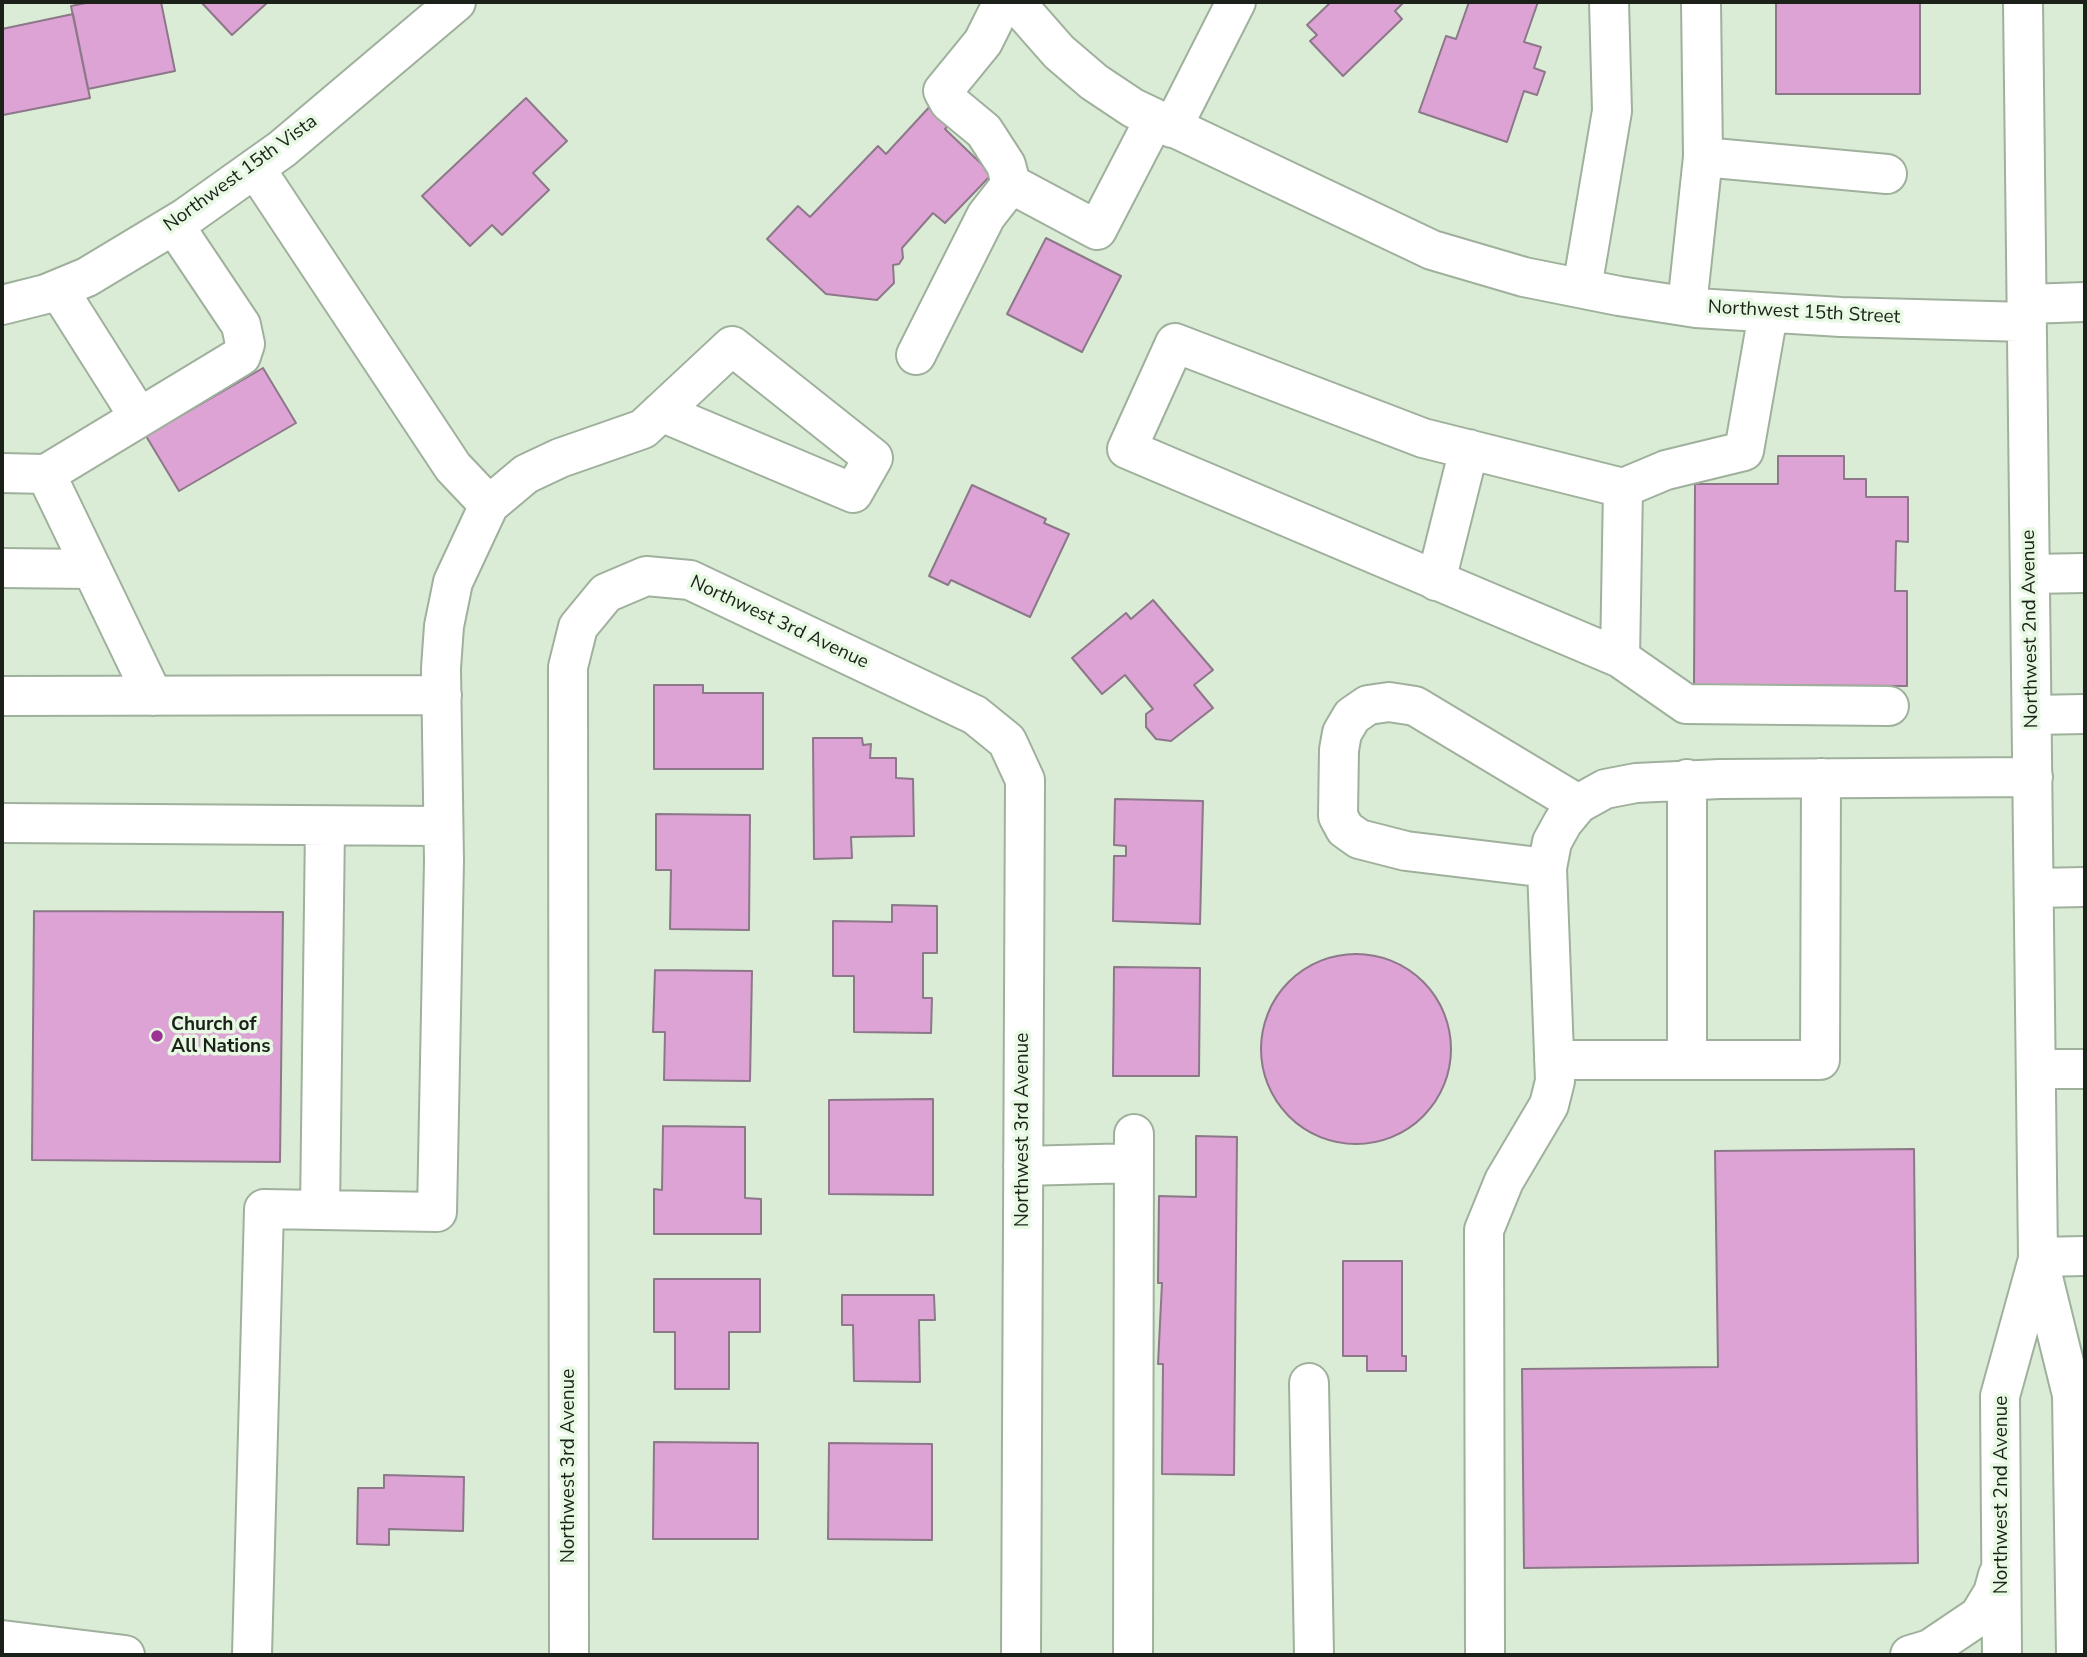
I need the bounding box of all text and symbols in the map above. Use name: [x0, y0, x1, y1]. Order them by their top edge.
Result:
street label: Northwest 15th Vista: [160, 111, 322, 237]
street label: Northwest 15th Street: [1707, 297, 1901, 329]
street label: Northwest 2nd Avenue: [2018, 530, 2044, 728]
street label: Northwest 3rd Avenue: [686, 572, 872, 674]
place label: Church of All Nations: [171, 1014, 270, 1058]
marker: Church of All Nations: [149, 1028, 165, 1044]
street label: Northwest 3rd Avenue: [1012, 1033, 1034, 1227]
street label: Northwest 3rd Avenue: [558, 1369, 580, 1563]
street label: Northwest 2nd Avenue: [1991, 1396, 2013, 1594]

